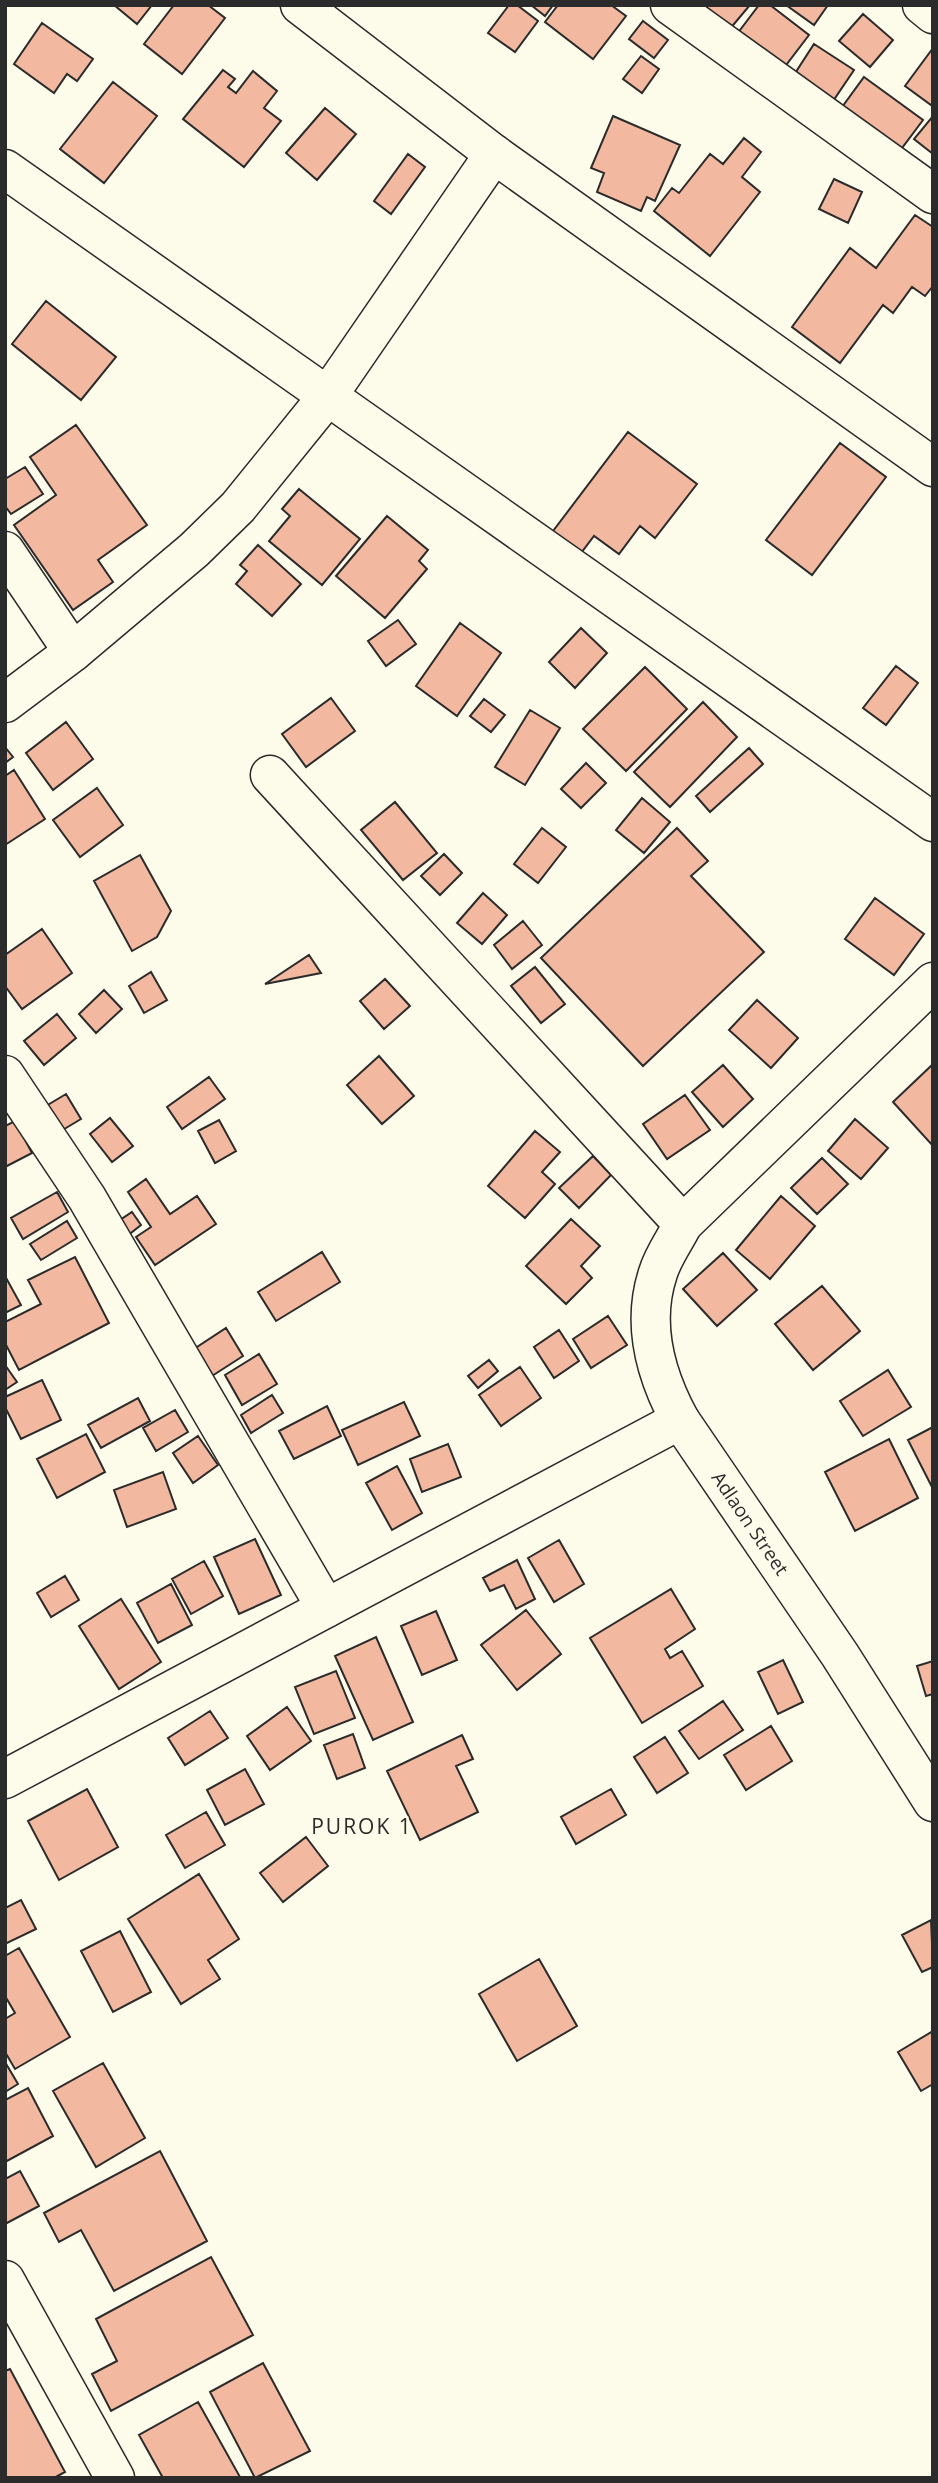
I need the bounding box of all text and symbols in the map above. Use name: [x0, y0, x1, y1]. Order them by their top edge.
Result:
street label: Adlaon Street: [706, 1466, 795, 1580]
district label: PUROK 1: [311, 1812, 413, 1840]

